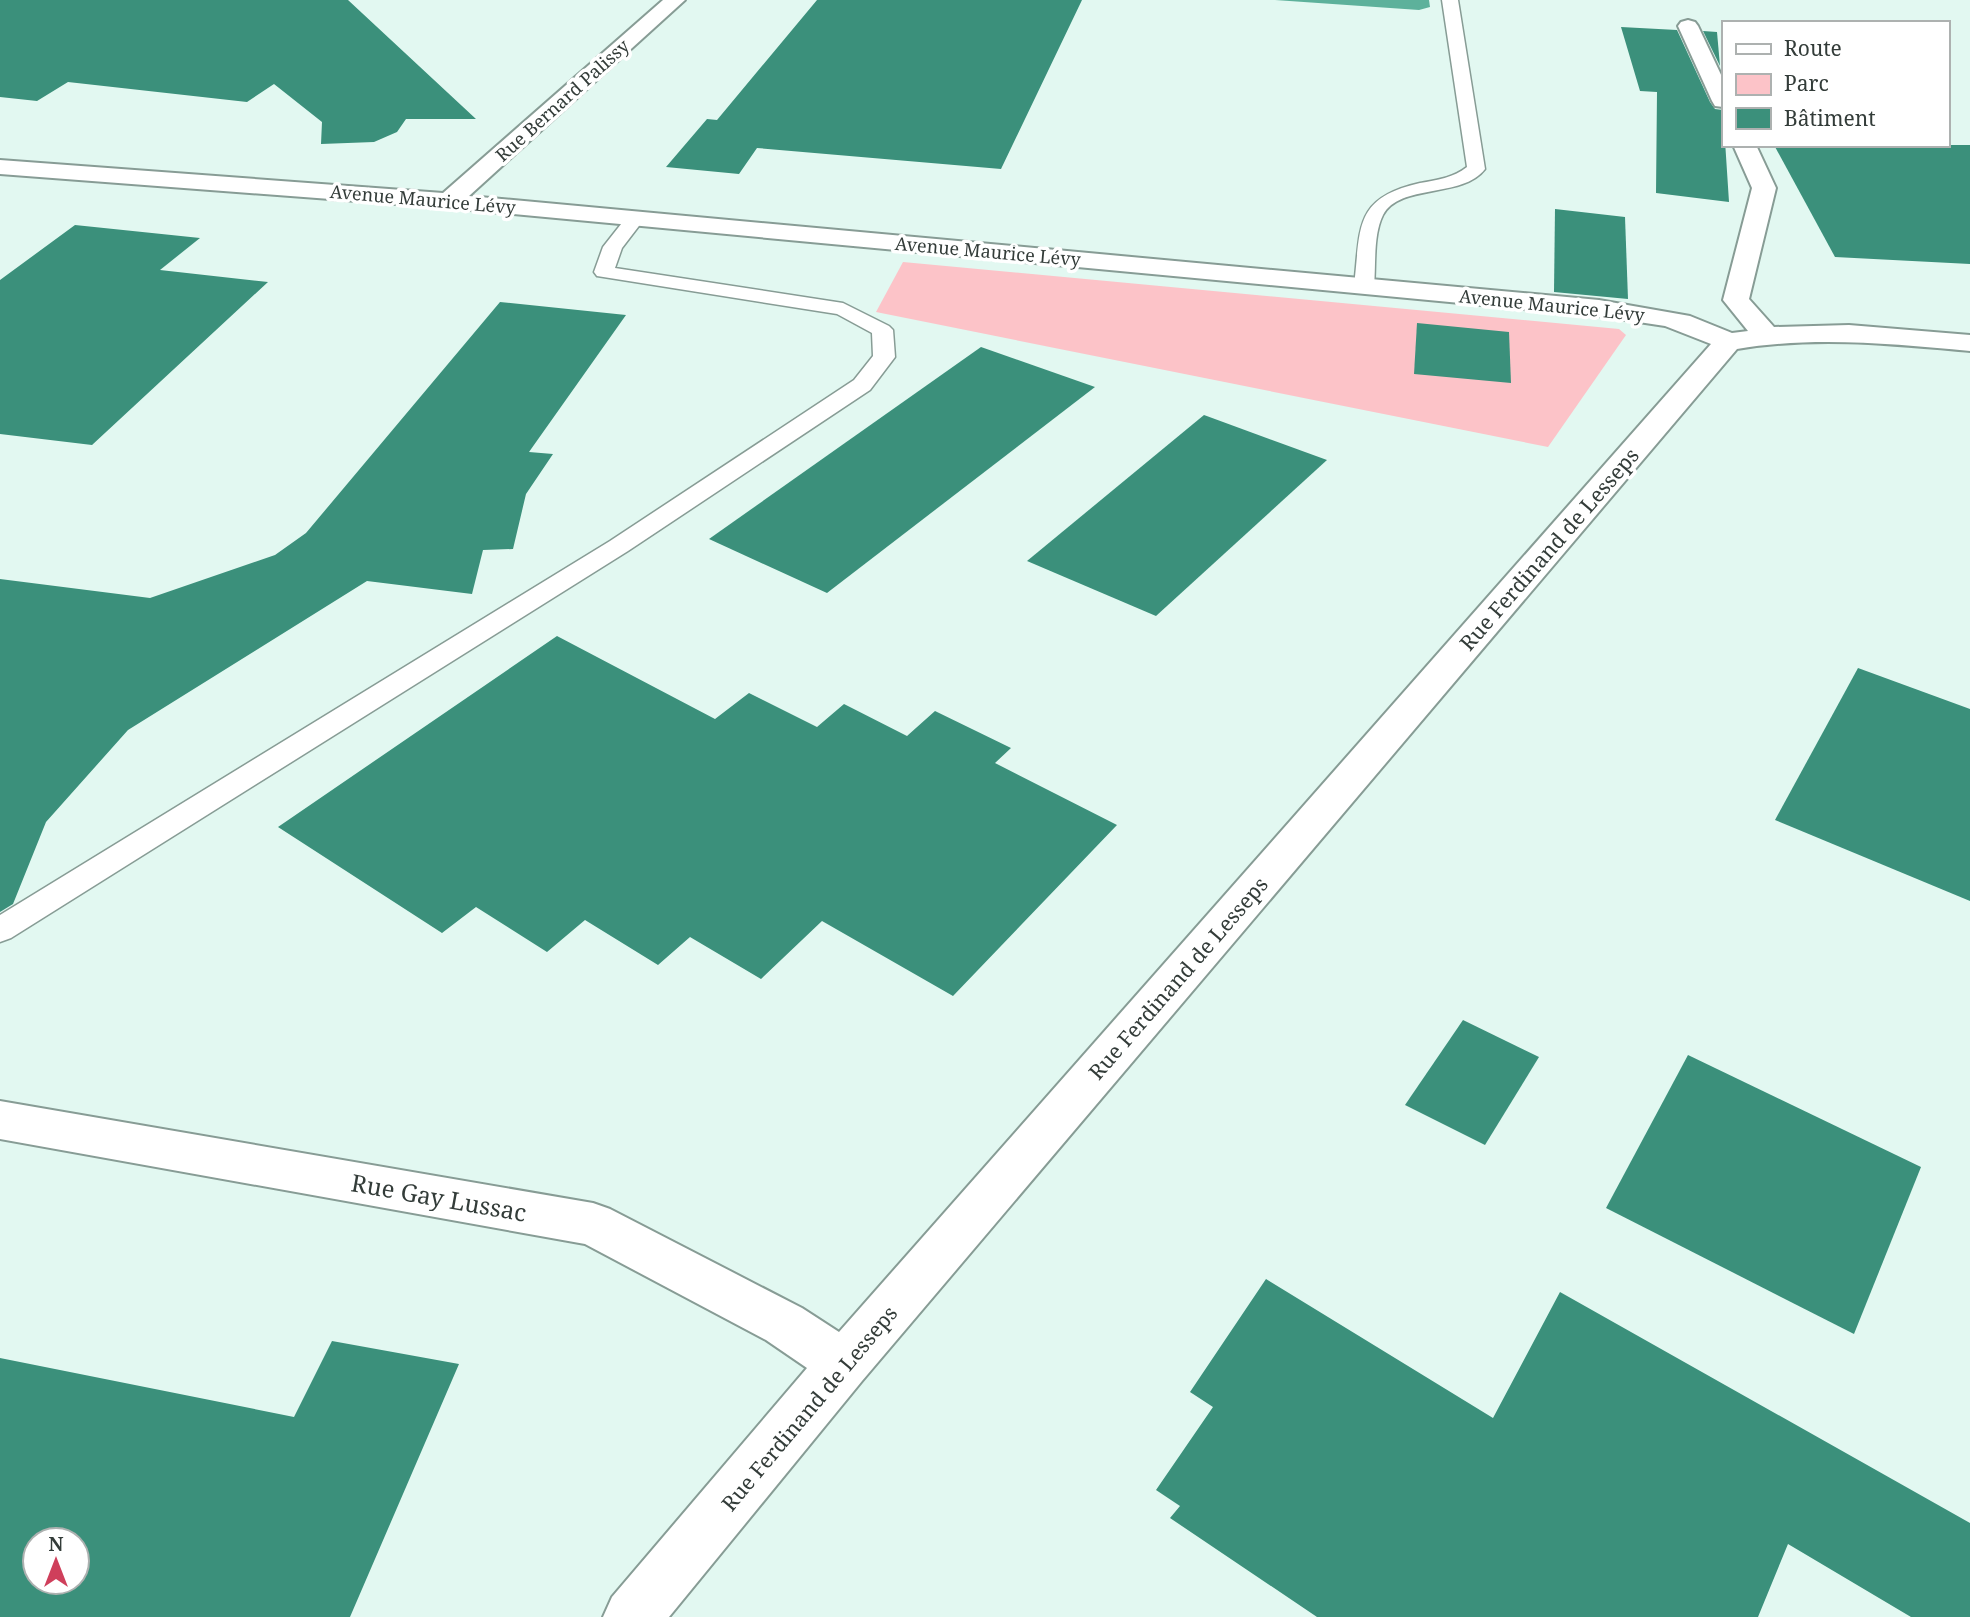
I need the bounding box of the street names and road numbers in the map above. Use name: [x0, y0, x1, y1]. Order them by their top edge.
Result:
street label: Rue Bernard Palissy: [490, 33, 635, 167]
street label: Avenue Maurice Lévy: [329, 179, 518, 219]
street label: Avenue Maurice Lévy: [894, 231, 1083, 271]
street label: Avenue Maurice Lévy: [1458, 283, 1647, 327]
street label: Rue Ferdinand de Lesseps: [1453, 442, 1645, 656]
street label: Rue Ferdinand de Lesseps: [1082, 871, 1274, 1085]
street label: Rue Gay Lussac: [349, 1165, 529, 1229]
street label: Rue Ferdinand de Lesseps: [715, 1299, 903, 1517]

